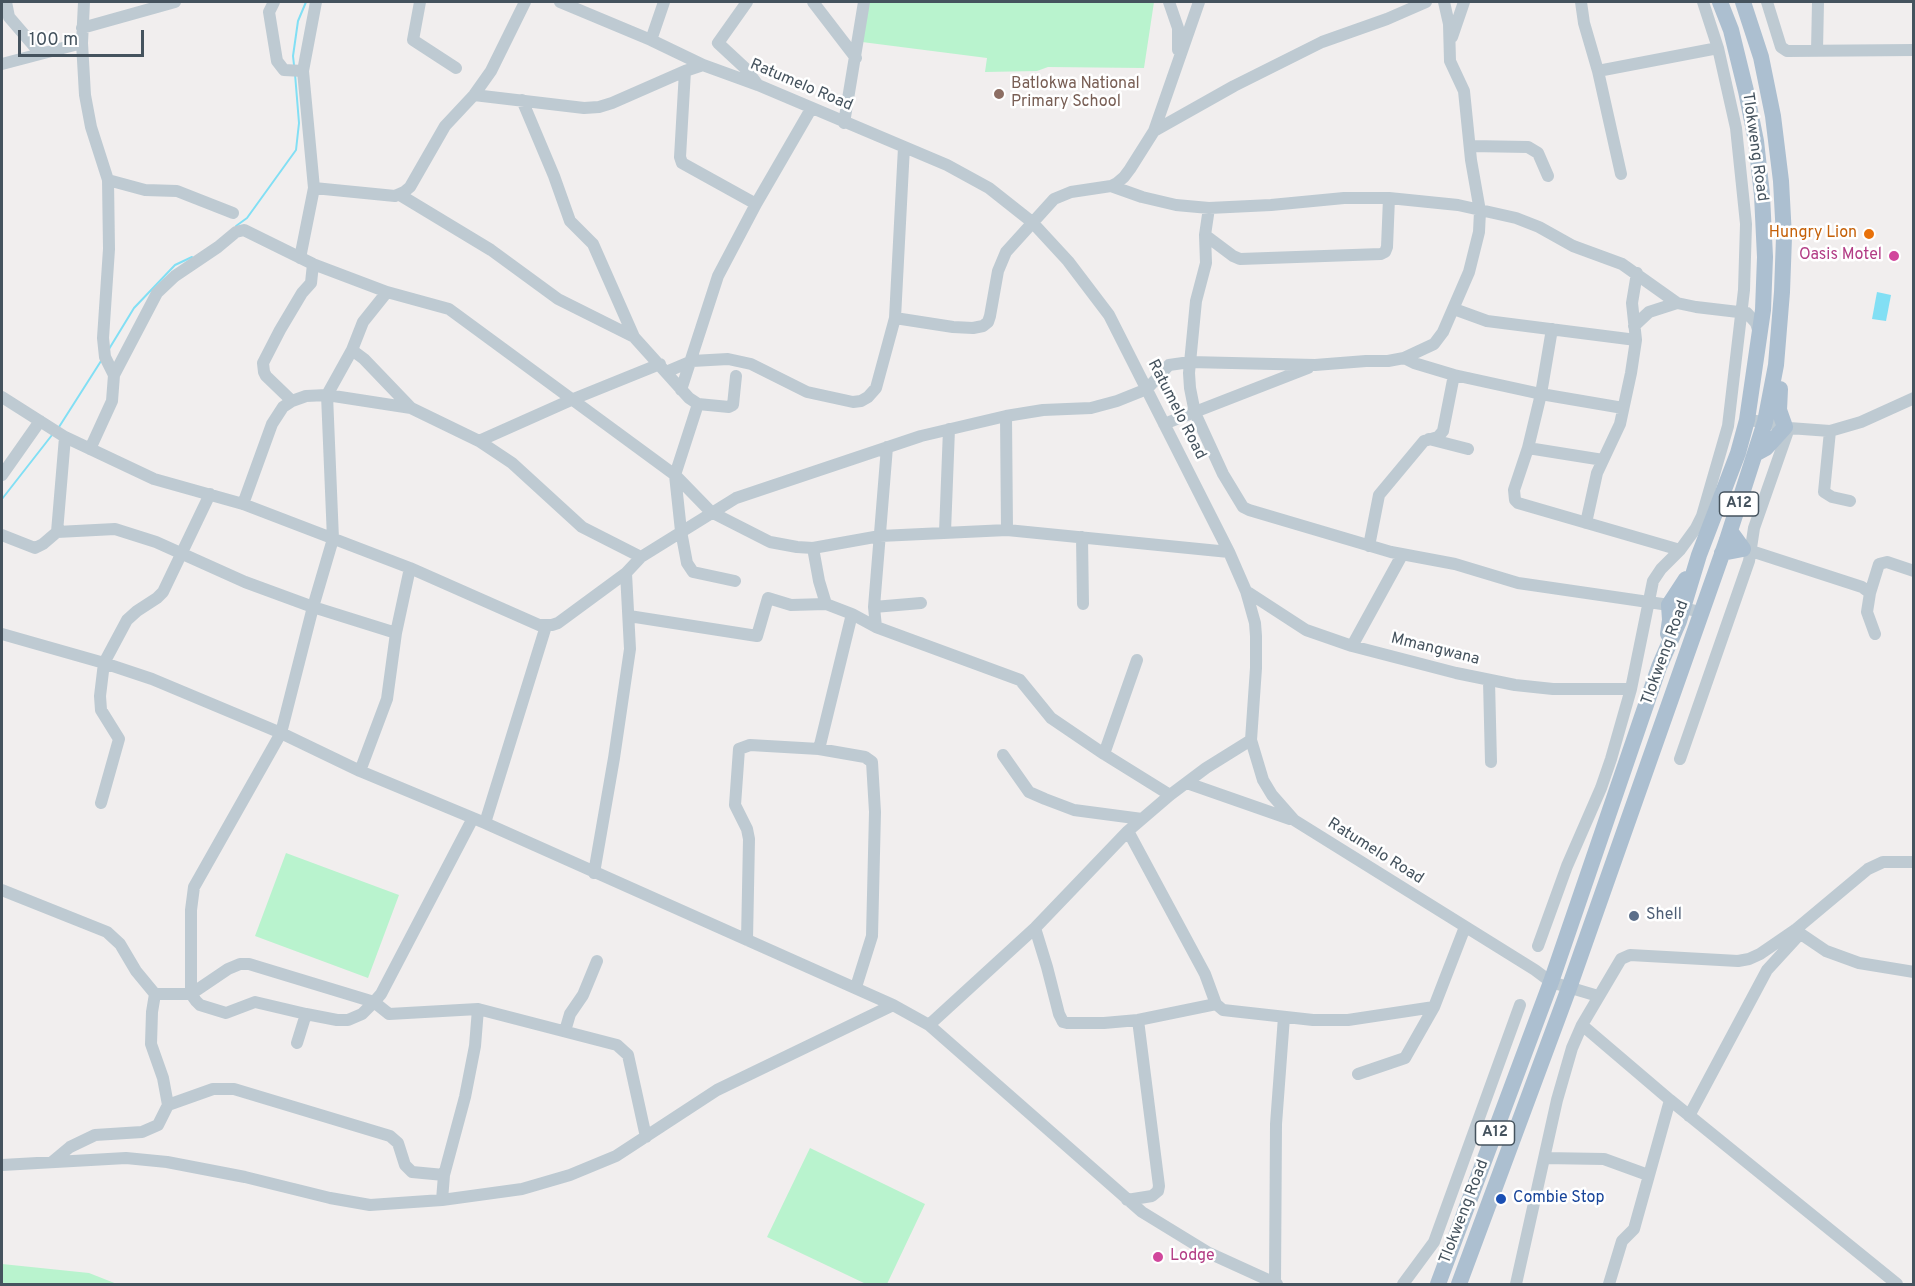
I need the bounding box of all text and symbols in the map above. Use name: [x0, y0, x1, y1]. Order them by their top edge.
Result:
scale bar: [21, 18, 147, 56]
text: 100 m: [29, 29, 78, 52]
street label: Ratumelo Road: [747, 56, 855, 116]
place label: Batlokwa National Primary School: [1011, 75, 1140, 113]
marker: Batlokwa National Primary School: [992, 87, 1006, 101]
street label: Tlokweng Road: [1737, 91, 1771, 203]
place label: Hungry Lion: [1769, 224, 1857, 244]
marker: Hungry Lion: [1862, 227, 1876, 241]
place label: Oasis Motel: [1799, 246, 1882, 266]
marker: Oasis Motel: [1887, 249, 1901, 263]
street label: Ratumelo Road: [1143, 357, 1209, 463]
road number: A12: [1720, 492, 1758, 516]
street label: Tlokweng Road: [1638, 598, 1694, 708]
street label: Mmangwana: [1389, 630, 1481, 670]
street label: Ratumelo Road: [1323, 815, 1427, 889]
place label: Shell: [1646, 906, 1682, 926]
marker: Shell: [1627, 909, 1641, 923]
road number: A12: [1476, 1121, 1514, 1145]
street label: Tlokweng Road: [1436, 1157, 1494, 1267]
place label: Combie Stop: [1513, 1189, 1604, 1209]
marker: Combie Stop: [1494, 1192, 1508, 1206]
place label: Lodge: [1170, 1247, 1215, 1267]
marker: Lodge: [1151, 1250, 1165, 1264]

